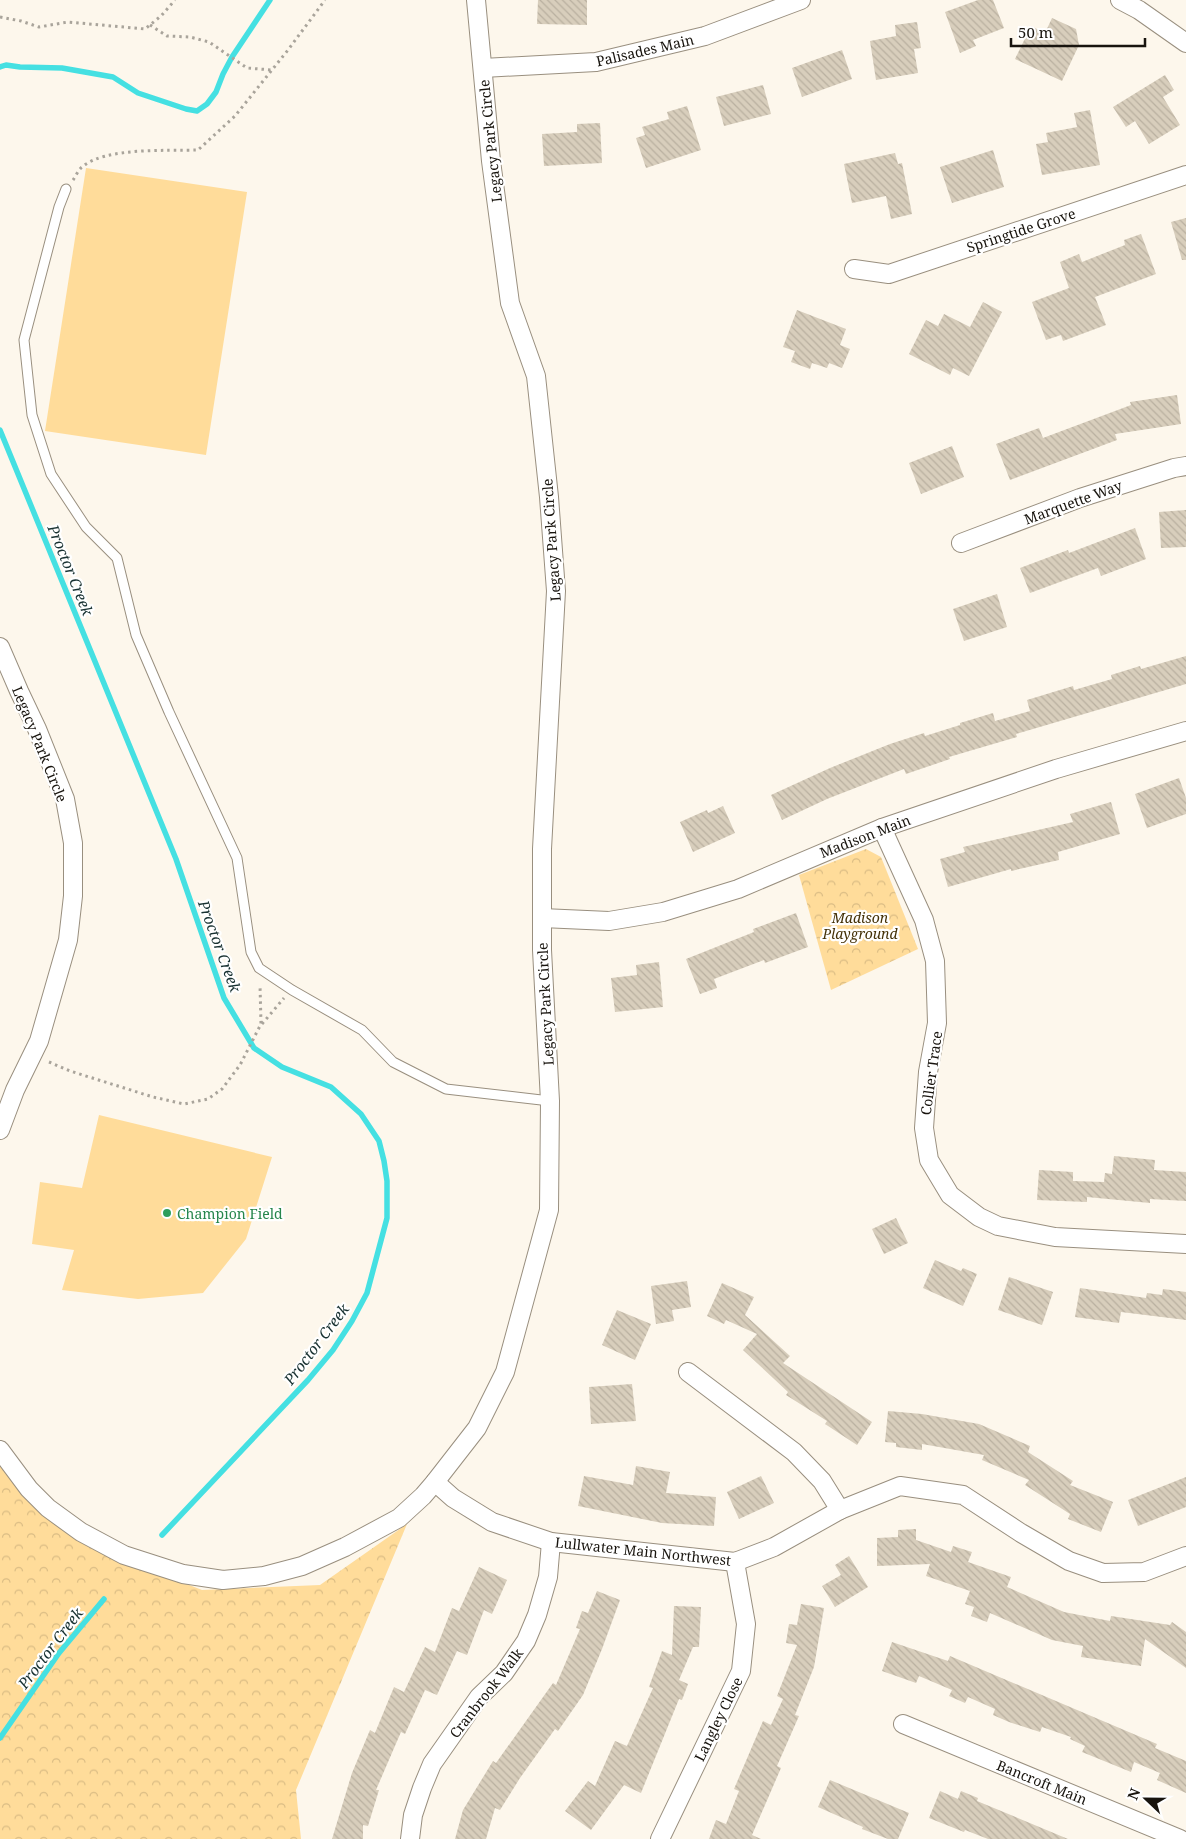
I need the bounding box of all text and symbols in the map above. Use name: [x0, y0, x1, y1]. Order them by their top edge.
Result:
scale bar: [1011, 15, 1145, 47]
text: 50 m: [1018, 22, 1053, 42]
street label: Palisades Main: [594, 30, 696, 70]
street label: Legacy Park Circle: [474, 79, 506, 203]
street label: Springtide Grove: [964, 203, 1078, 257]
street label: Marquette Way: [1021, 475, 1125, 529]
street label: Legacy Park Circle: [537, 478, 565, 602]
water label: Proctor Creek: [43, 521, 99, 619]
street label: Legacy Park Circle: [8, 683, 72, 805]
street label: Madison Main: [817, 810, 913, 862]
water label: Proctor Creek: [194, 896, 246, 995]
park label: Madison Playground: [821, 908, 898, 943]
street label: Legacy Park Circle: [532, 942, 558, 1066]
street label: Collier Trace: [916, 1030, 946, 1116]
place label: Champion Field: [177, 1204, 283, 1223]
marker: Champion Field: [161, 1207, 173, 1219]
water label: Proctor Creek: [278, 1299, 353, 1389]
street label: Lullwater Main Northwest: [554, 1532, 732, 1570]
water label: Proctor Creek: [12, 1603, 87, 1693]
street label: Cranbrook Walk: [445, 1644, 528, 1742]
street label: Langley Close: [689, 1674, 747, 1764]
street label: Bancroft Main: [994, 1755, 1090, 1809]
north arrow: [1121, 1774, 1171, 1824]
text: N: [1123, 1785, 1144, 1803]

